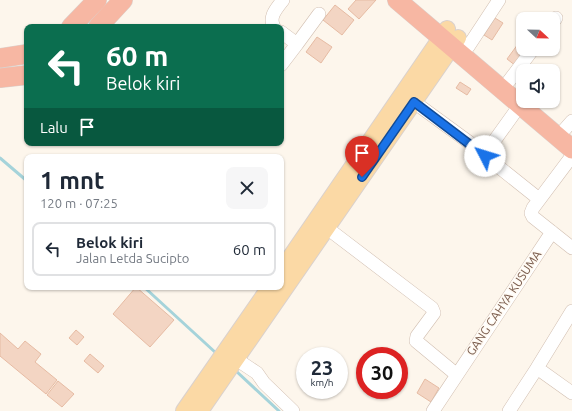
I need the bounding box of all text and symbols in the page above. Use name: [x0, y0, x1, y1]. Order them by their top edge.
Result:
north arrow: [516, 12, 560, 56]
map controls: [516, 12, 560, 108]
icon: left: [40, 40, 92, 92]
text: 60 m: [106, 40, 168, 71]
button: sound: [516, 64, 560, 108]
text: Belok kiri: [106, 73, 180, 93]
icon: arrive: [76, 116, 98, 138]
text: Lalu: [40, 119, 68, 136]
position arrow: [464, 135, 506, 177]
pin: [345, 136, 379, 177]
icon: arrive: [351, 142, 373, 164]
text: 1 mnt: [40, 167, 104, 194]
button: close: [226, 167, 268, 209]
text: 120 m · 07:25: [40, 196, 118, 210]
text: Belok kiri: [76, 234, 143, 251]
icon: left: [42, 238, 64, 260]
text: 60 m: [233, 241, 266, 258]
street label: GANG CAHYA KUSUMA: [464, 248, 544, 358]
text: Jalan Letda Sucipto: [76, 251, 189, 265]
speed limit sign: 30: [356, 347, 408, 399]
text: 23: [311, 356, 333, 379]
text: km/h: [310, 377, 334, 388]

